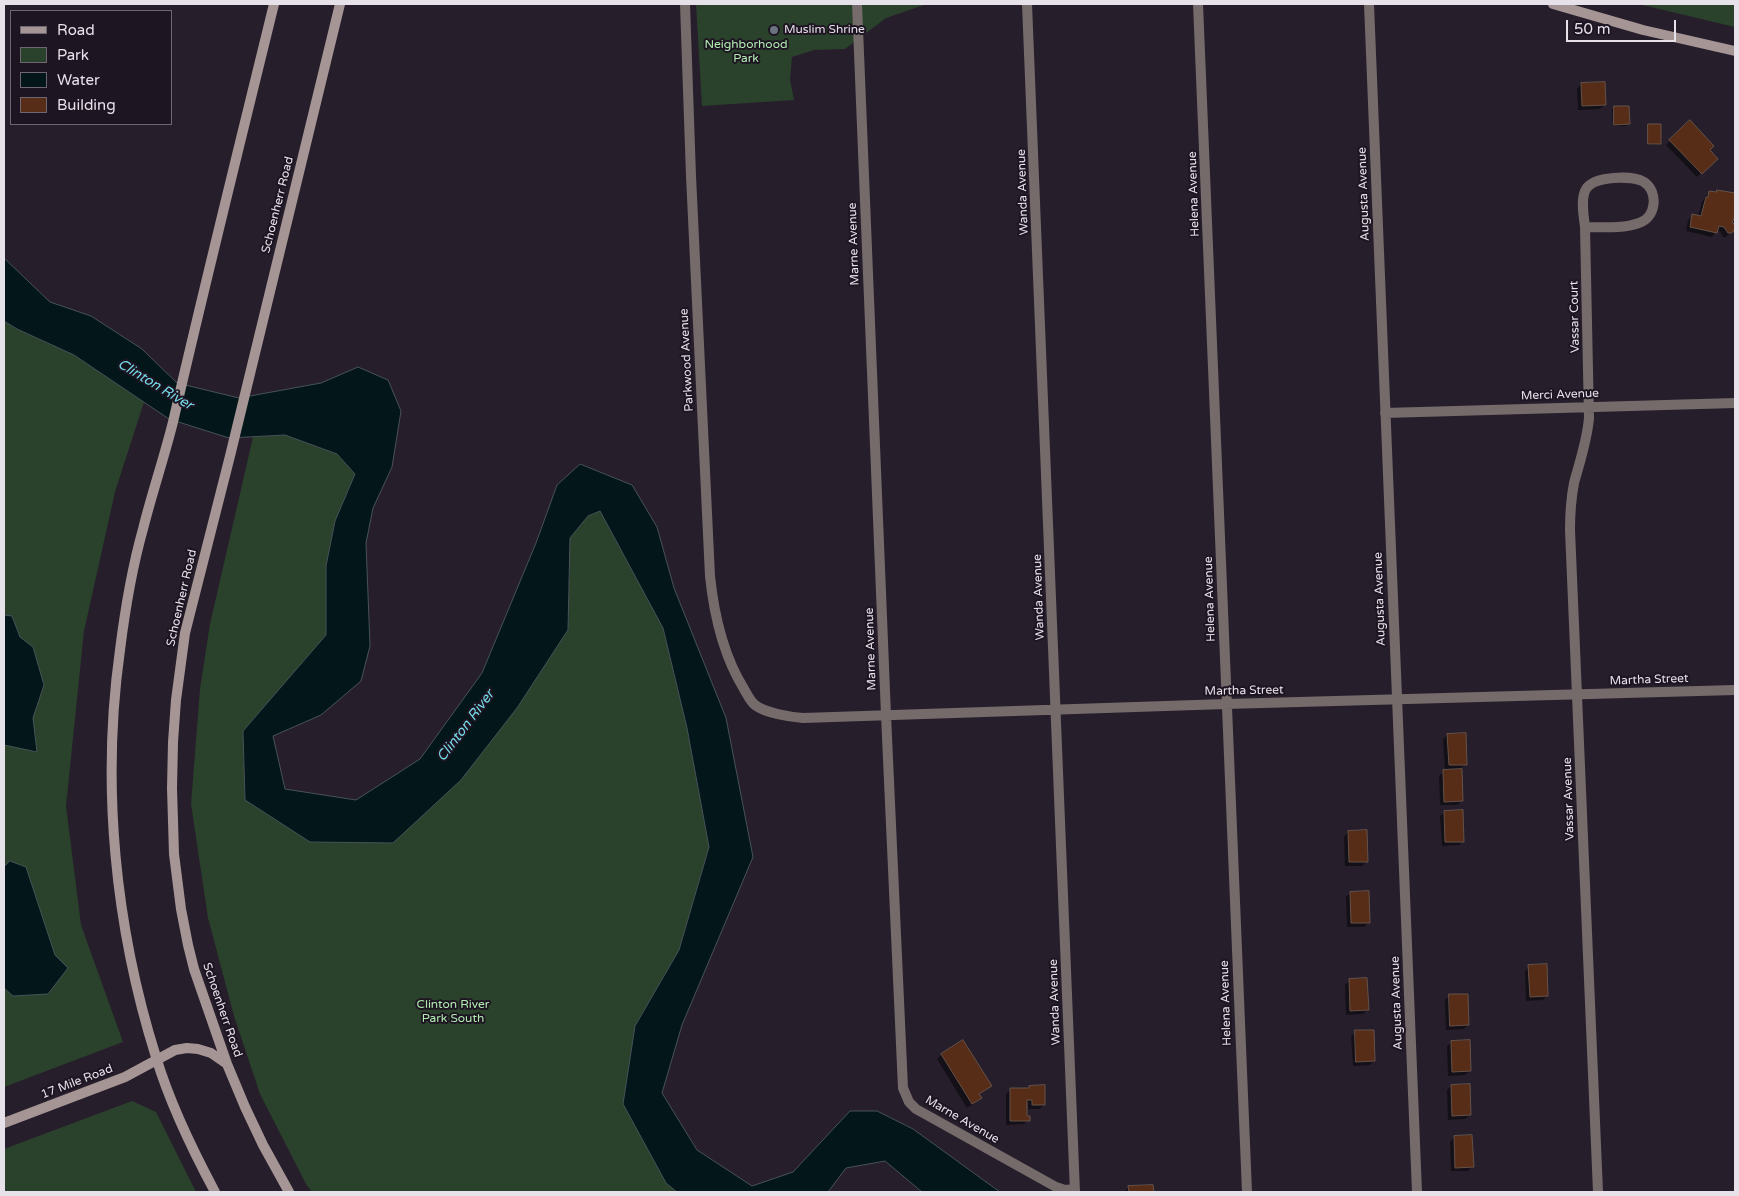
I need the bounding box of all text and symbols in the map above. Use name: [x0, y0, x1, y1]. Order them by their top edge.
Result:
legend: [10, 10, 172, 125]
scale bar: [1569, 10, 1679, 42]
text: 50 m: [1574, 20, 1611, 38]
text: Road: [57, 21, 95, 39]
place label: Muslim Shrine: [784, 23, 865, 37]
marker: Muslim Shrine: [768, 24, 780, 36]
park label: Neighborhood Park: [704, 38, 788, 66]
text: Park: [57, 46, 89, 64]
text: Water: [57, 71, 100, 89]
text: Building: [57, 96, 116, 114]
street label: Augusta Avenue: [1355, 147, 1373, 241]
street label: Wanda Avenue: [1014, 149, 1032, 235]
street label: Helena Avenue: [1185, 151, 1203, 237]
street label: Schoenherr Road: [259, 155, 297, 255]
street label: Marne Avenue: [845, 202, 863, 286]
street label: Vassar Court: [1567, 281, 1583, 353]
street label: Parkwood Avenue: [677, 308, 697, 412]
water label: Clinton River: [114, 356, 196, 414]
street label: Merci Avenue: [1521, 386, 1599, 404]
street label: Schoenherr Road: [164, 548, 200, 648]
street label: Augusta Avenue: [1371, 552, 1389, 646]
street label: Wanda Avenue: [1030, 554, 1048, 640]
street label: Helena Avenue: [1201, 556, 1219, 642]
street label: Marne Avenue: [862, 607, 880, 691]
street label: Martha Street: [1609, 671, 1689, 689]
street label: Martha Street: [1204, 683, 1284, 699]
water label: Clinton River: [434, 687, 498, 765]
street label: Vassar Avenue: [1560, 757, 1578, 841]
street label: Augusta Avenue: [1388, 956, 1406, 1050]
street label: Wanda Avenue: [1046, 959, 1064, 1045]
street label: Helena Avenue: [1217, 960, 1235, 1046]
street label: Schoenherr Road: [199, 961, 245, 1059]
park label: Clinton River Park South: [417, 998, 489, 1026]
street label: 17 Mile Road: [39, 1062, 115, 1102]
street label: Marne Avenue: [922, 1093, 1002, 1147]

